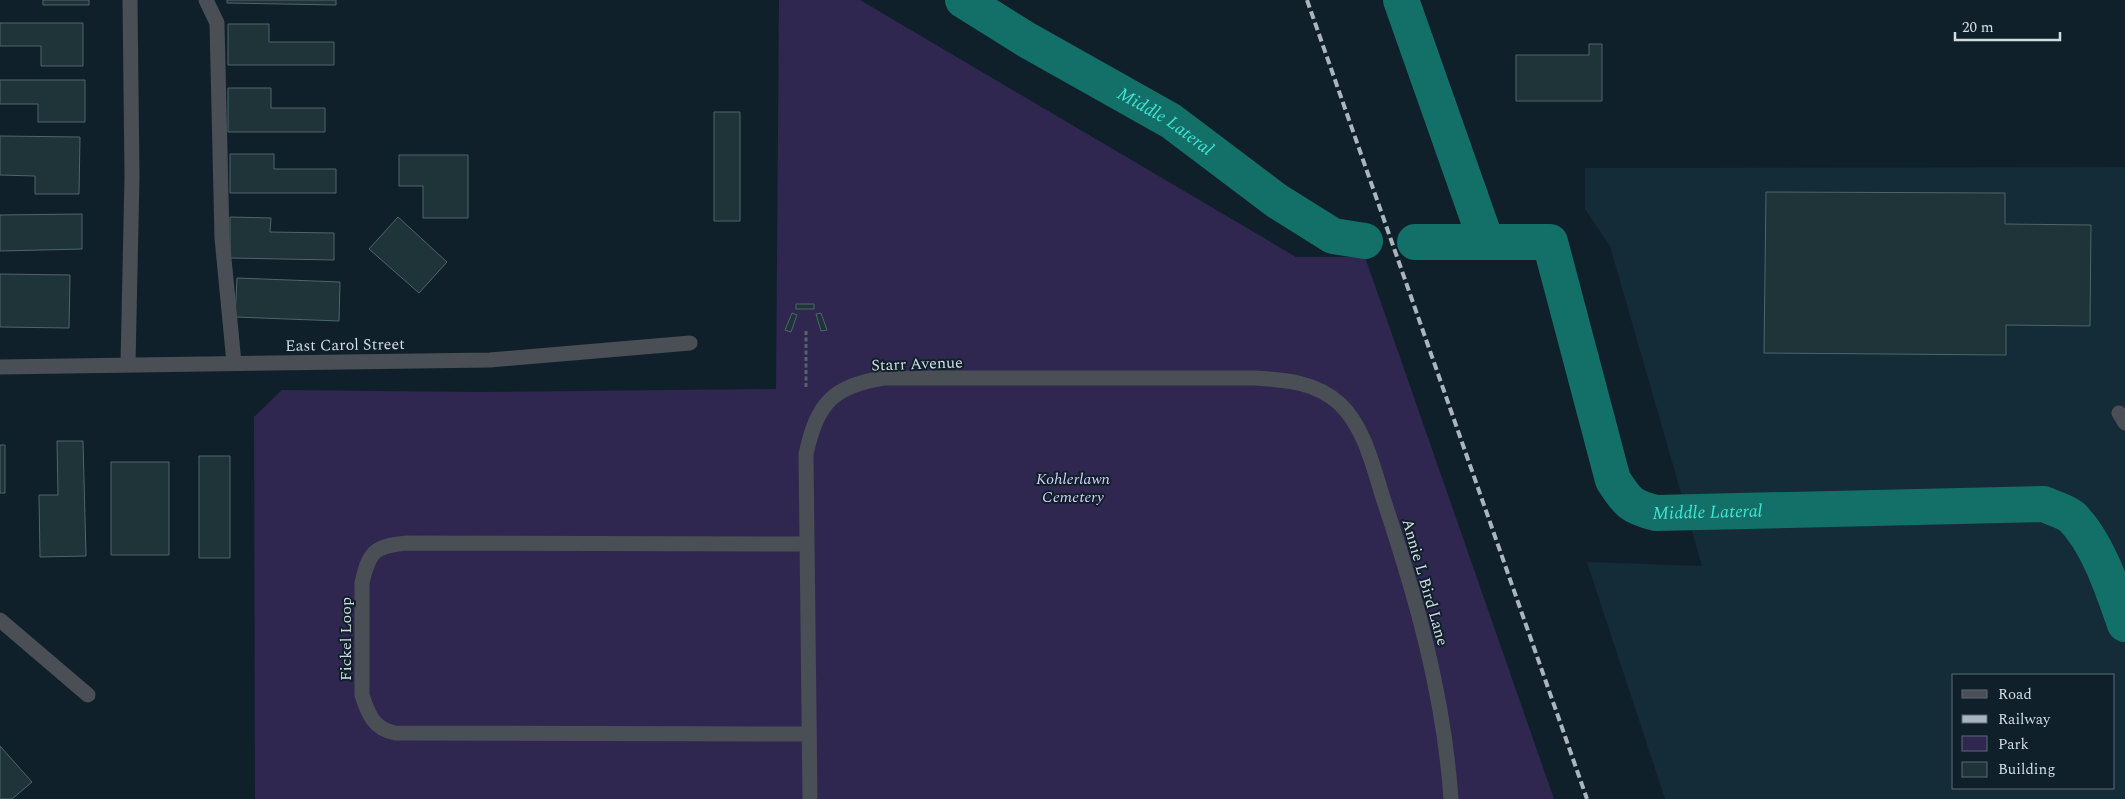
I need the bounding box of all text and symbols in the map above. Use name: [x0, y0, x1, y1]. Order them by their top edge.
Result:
scale bar: [1955, 10, 2060, 42]
text: 20 m: [1962, 16, 1994, 39]
water label: Middle Lateral: [1112, 80, 1219, 163]
street label: East Carol Street: [285, 332, 405, 358]
street label: Starr Avenue: [871, 350, 963, 378]
park label: Kohlerlawn Cemetery: [1036, 467, 1111, 509]
water label: Middle Lateral: [1652, 498, 1763, 527]
street label: Annie L Bird Lane: [1395, 516, 1455, 649]
street label: Fickel Loop: [334, 597, 358, 681]
legend: [1952, 674, 2115, 789]
text: Road: [1998, 683, 2032, 706]
text: Railway: [1998, 708, 2051, 731]
text: Park: [1998, 733, 2029, 756]
text: Building: [1998, 758, 2055, 781]

